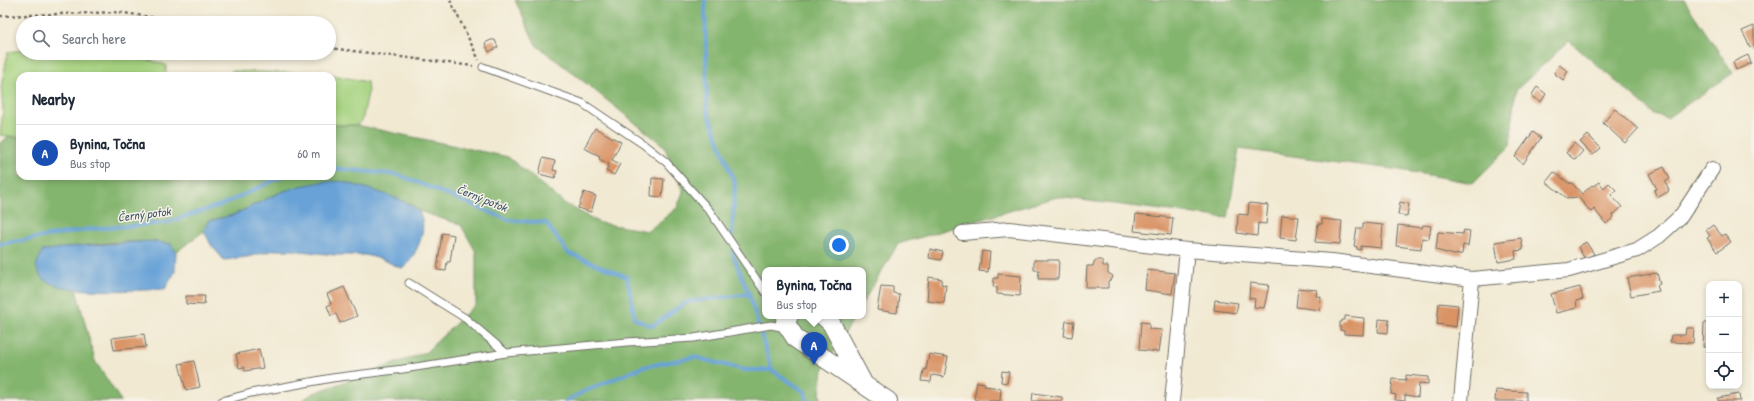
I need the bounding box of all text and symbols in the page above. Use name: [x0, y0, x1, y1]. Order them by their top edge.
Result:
search box: [16, 16, 336, 60]
icon: search: [30, 27, 52, 49]
text: Search here: [62, 28, 126, 49]
text: Nearby: [32, 87, 75, 110]
text: Bynina, Točna: [70, 133, 145, 154]
text: A: [42, 144, 48, 162]
text: 60 m: [297, 144, 320, 162]
text: Bus stop: [70, 154, 110, 172]
water label: Černý potok: [454, 180, 511, 216]
water label: Černý potok: [117, 202, 172, 226]
your location: [829, 235, 849, 255]
popup: [762, 267, 866, 319]
text: Bynina, Točna: [777, 274, 851, 295]
map controls: [1706, 281, 1742, 389]
button: +: [1706, 281, 1742, 317]
text: Bus stop: [777, 295, 817, 313]
button: −: [1706, 317, 1742, 353]
pin: A: [801, 332, 827, 365]
button: locate: [1706, 353, 1742, 389]

